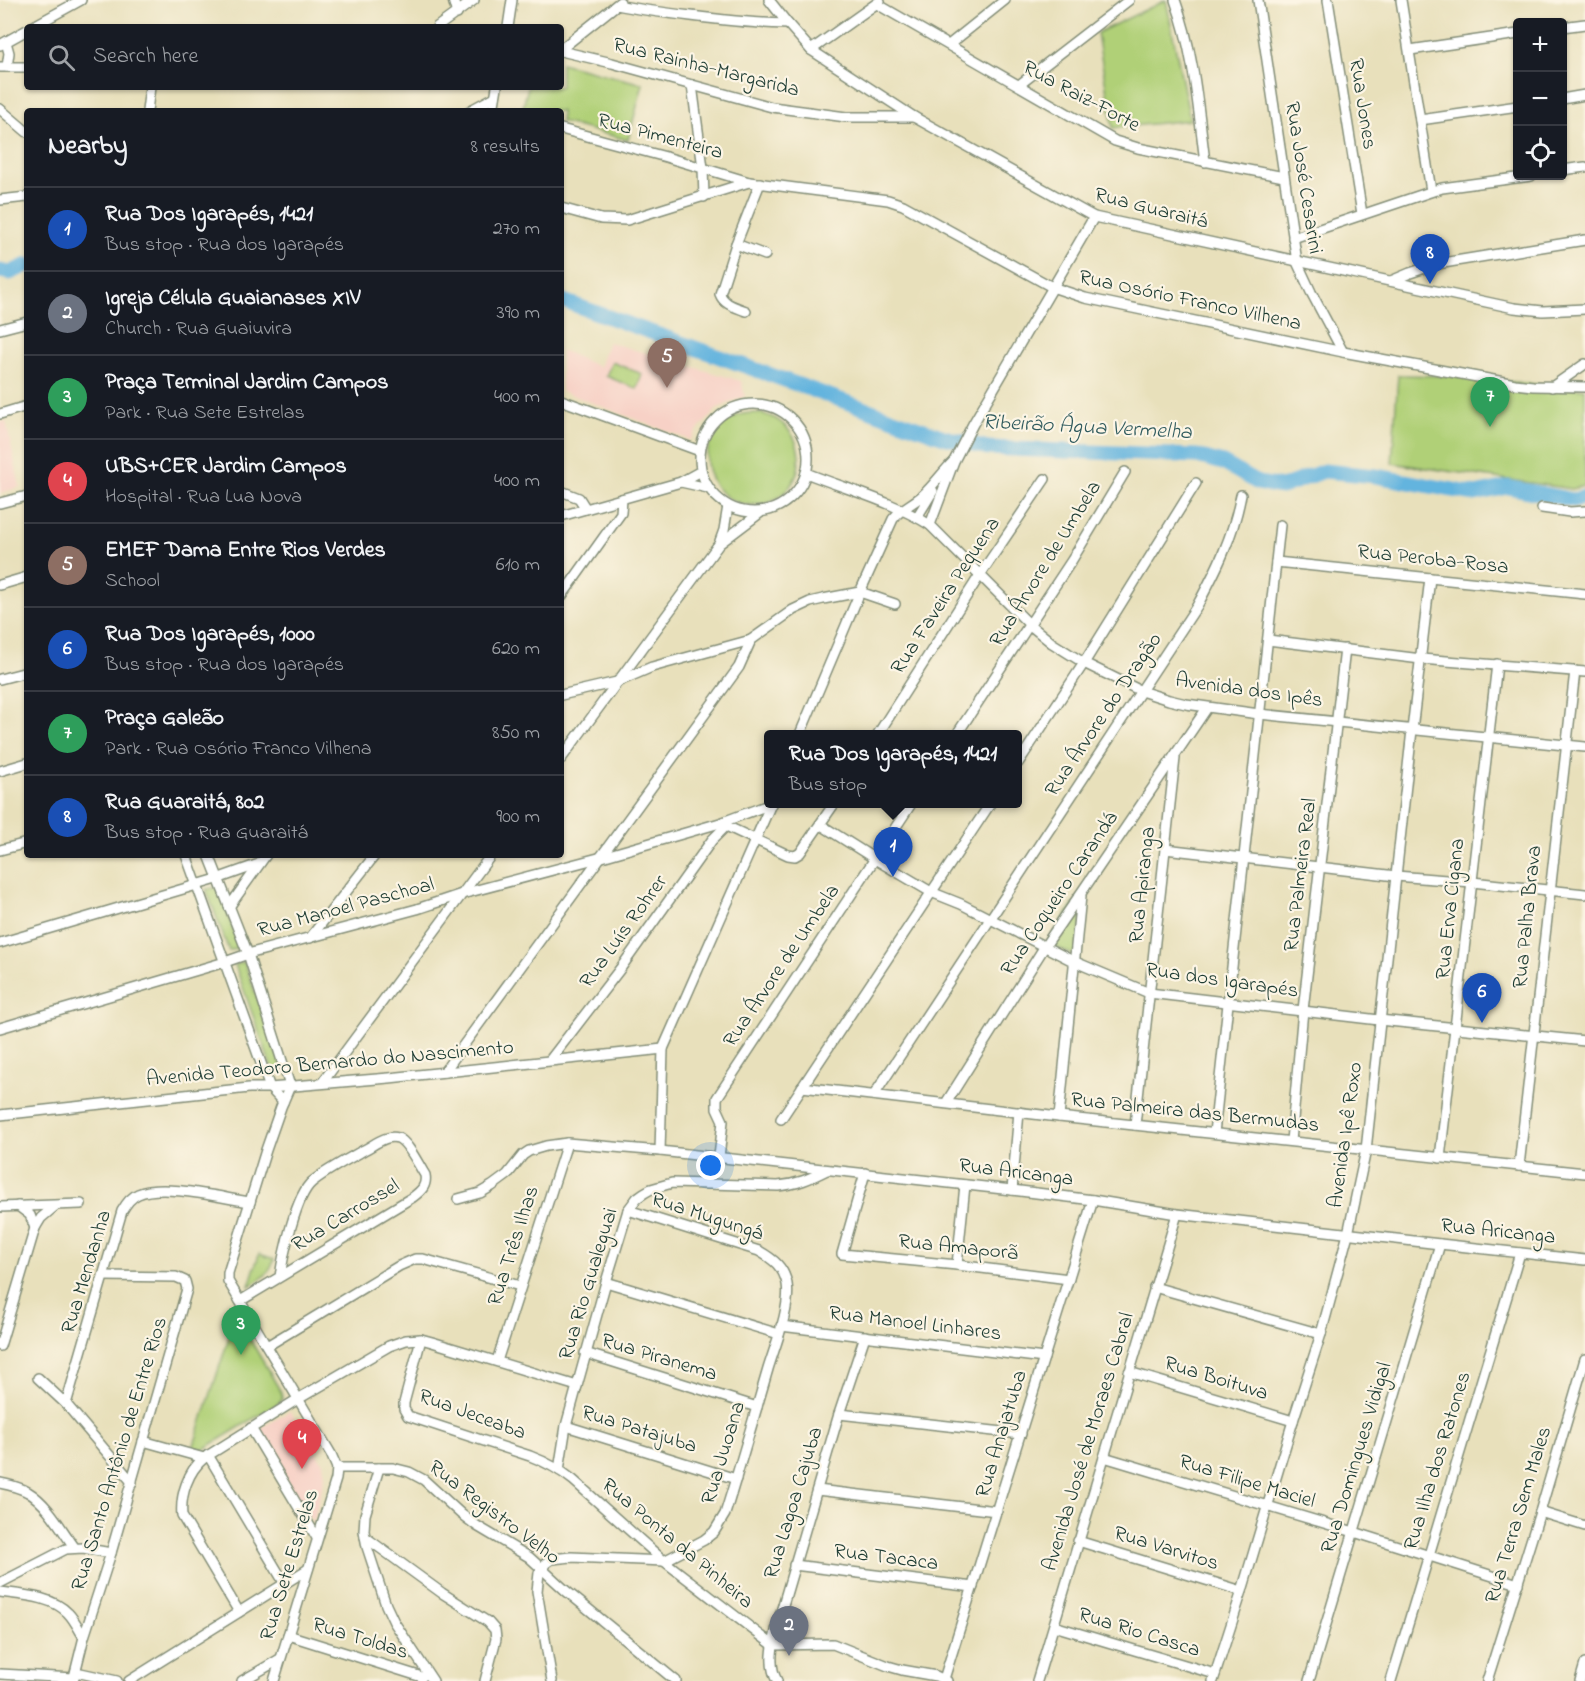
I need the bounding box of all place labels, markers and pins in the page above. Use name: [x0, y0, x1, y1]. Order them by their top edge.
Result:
pin: 8: [1410, 234, 1450, 284]
pin: 5: [648, 338, 686, 388]
pin: 7: [1470, 378, 1510, 427]
pin: 1: [874, 828, 912, 877]
pin: 6: [1462, 974, 1502, 1023]
pin: 3: [222, 1306, 260, 1355]
pin: 4: [282, 1420, 322, 1469]
pin: 2: [770, 1606, 808, 1656]

